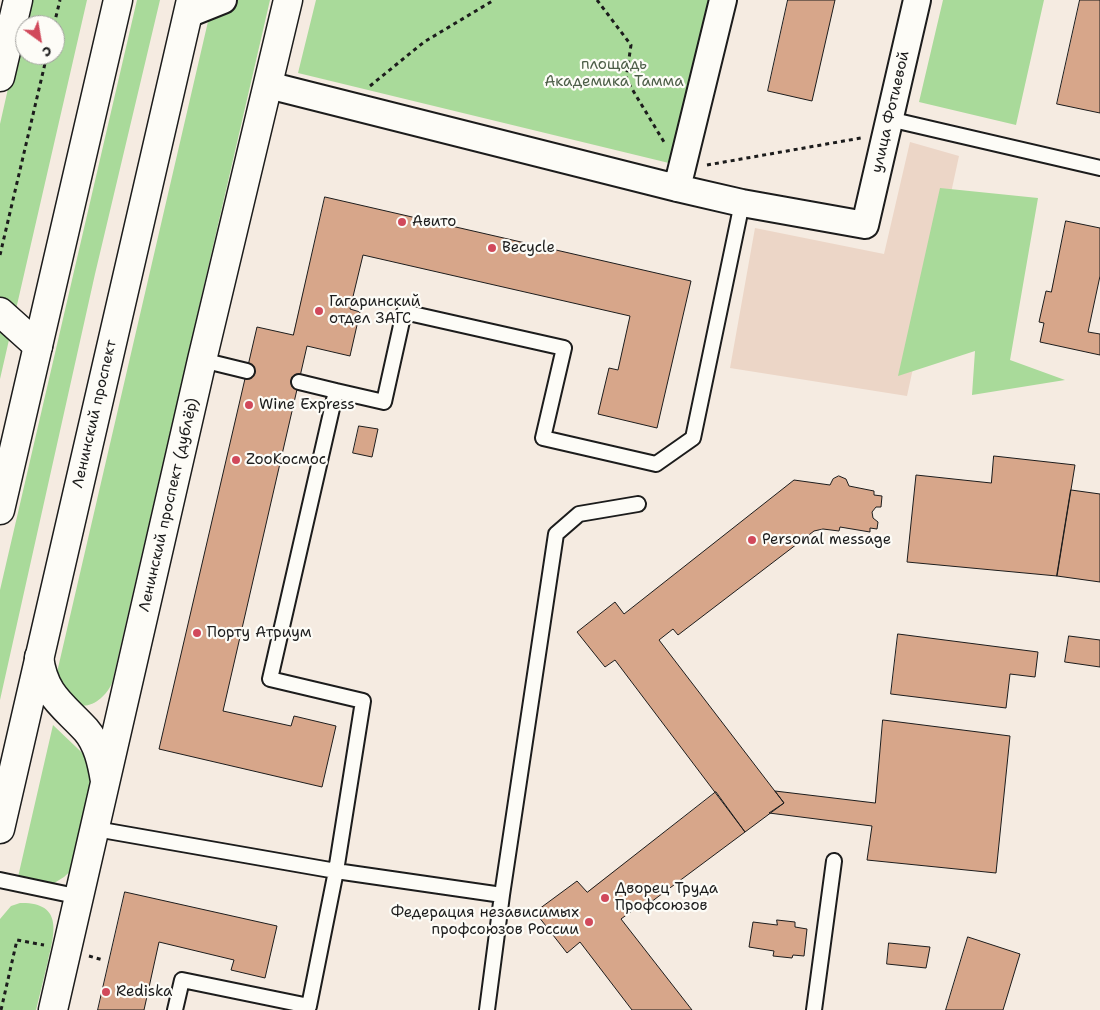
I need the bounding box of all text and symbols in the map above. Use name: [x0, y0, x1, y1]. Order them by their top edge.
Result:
north arrow: [15, 15, 65, 65]
text: С: [39, 42, 56, 62]
street label: улица Фотиевой: [868, 49, 914, 175]
park label: площадь Академика Тамма: [544, 56, 684, 91]
place label: Авито: [412, 213, 456, 231]
marker: Авито: [396, 216, 408, 228]
place label: Becycle: [502, 239, 555, 257]
marker: Becycle: [486, 242, 498, 254]
place label: Гагаринский отдел ЗАГС: [329, 293, 421, 328]
marker: Гагаринский отдел ЗАГС: [313, 305, 325, 317]
street label: Ленинский проспект: [69, 338, 121, 490]
street label: Ленинский проспект (дублёр): [136, 396, 202, 614]
place label: Wine Express: [259, 396, 355, 414]
marker: Wine Express: [243, 399, 255, 411]
place label: ZooКосмос: [246, 451, 326, 469]
marker: ZooКосмос: [230, 454, 242, 466]
place label: Personal message: [762, 531, 891, 549]
marker: Personal message: [746, 534, 758, 546]
place label: Порту Атриум: [207, 624, 312, 642]
marker: Порту Атриум: [191, 627, 203, 639]
place label: Дворец Труда Профсоюзов: [615, 880, 718, 915]
marker: Дворец Труда Профсоюзов: [599, 892, 611, 904]
place label: Федерация независимых профсоюзов России: [391, 904, 579, 939]
marker: Федерация независимых профсоюзов России: [583, 916, 595, 928]
place label: Rediska: [116, 983, 172, 1001]
marker: Rediska: [100, 986, 112, 998]

